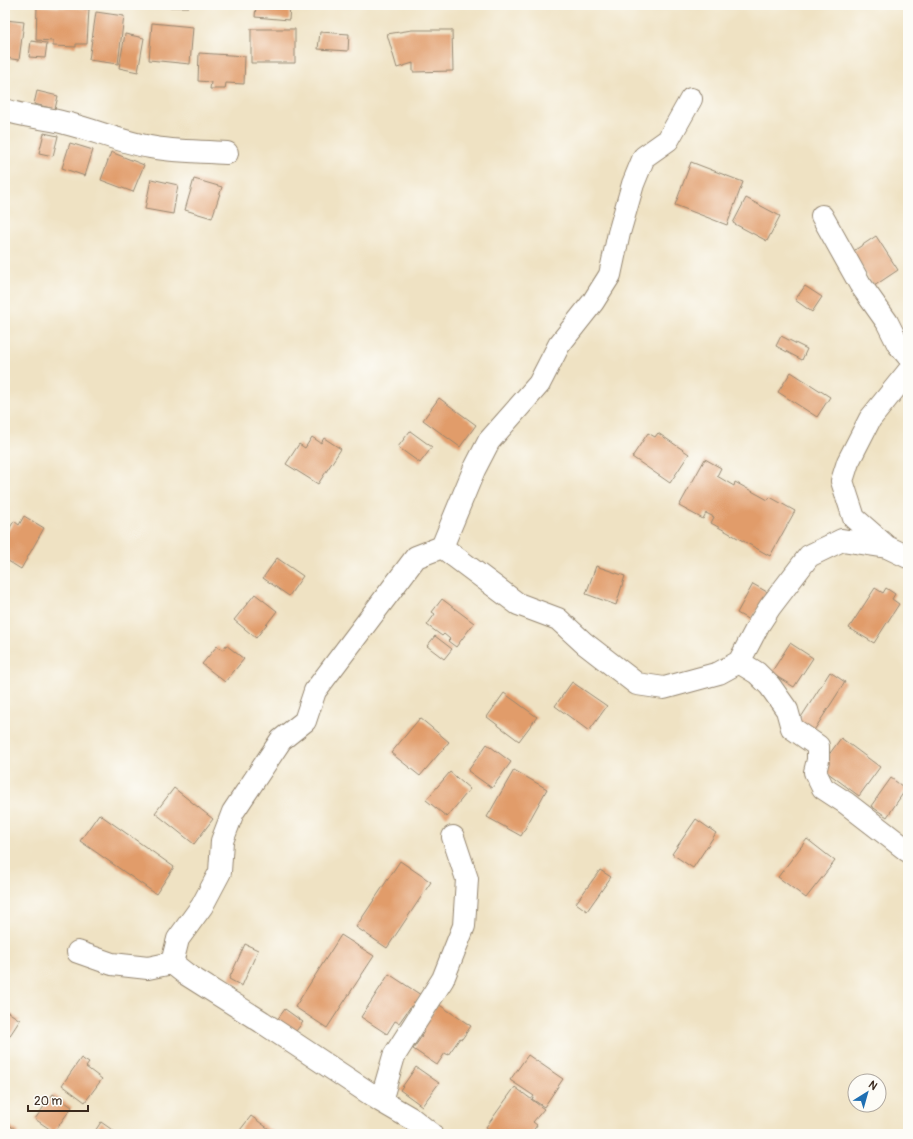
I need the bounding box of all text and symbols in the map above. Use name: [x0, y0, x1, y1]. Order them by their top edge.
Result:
north arrow: [847, 1073, 887, 1113]
text: N: [866, 1078, 880, 1093]
scale bar: [28, 1087, 88, 1113]
text: 20 m: [34, 1094, 63, 1109]

